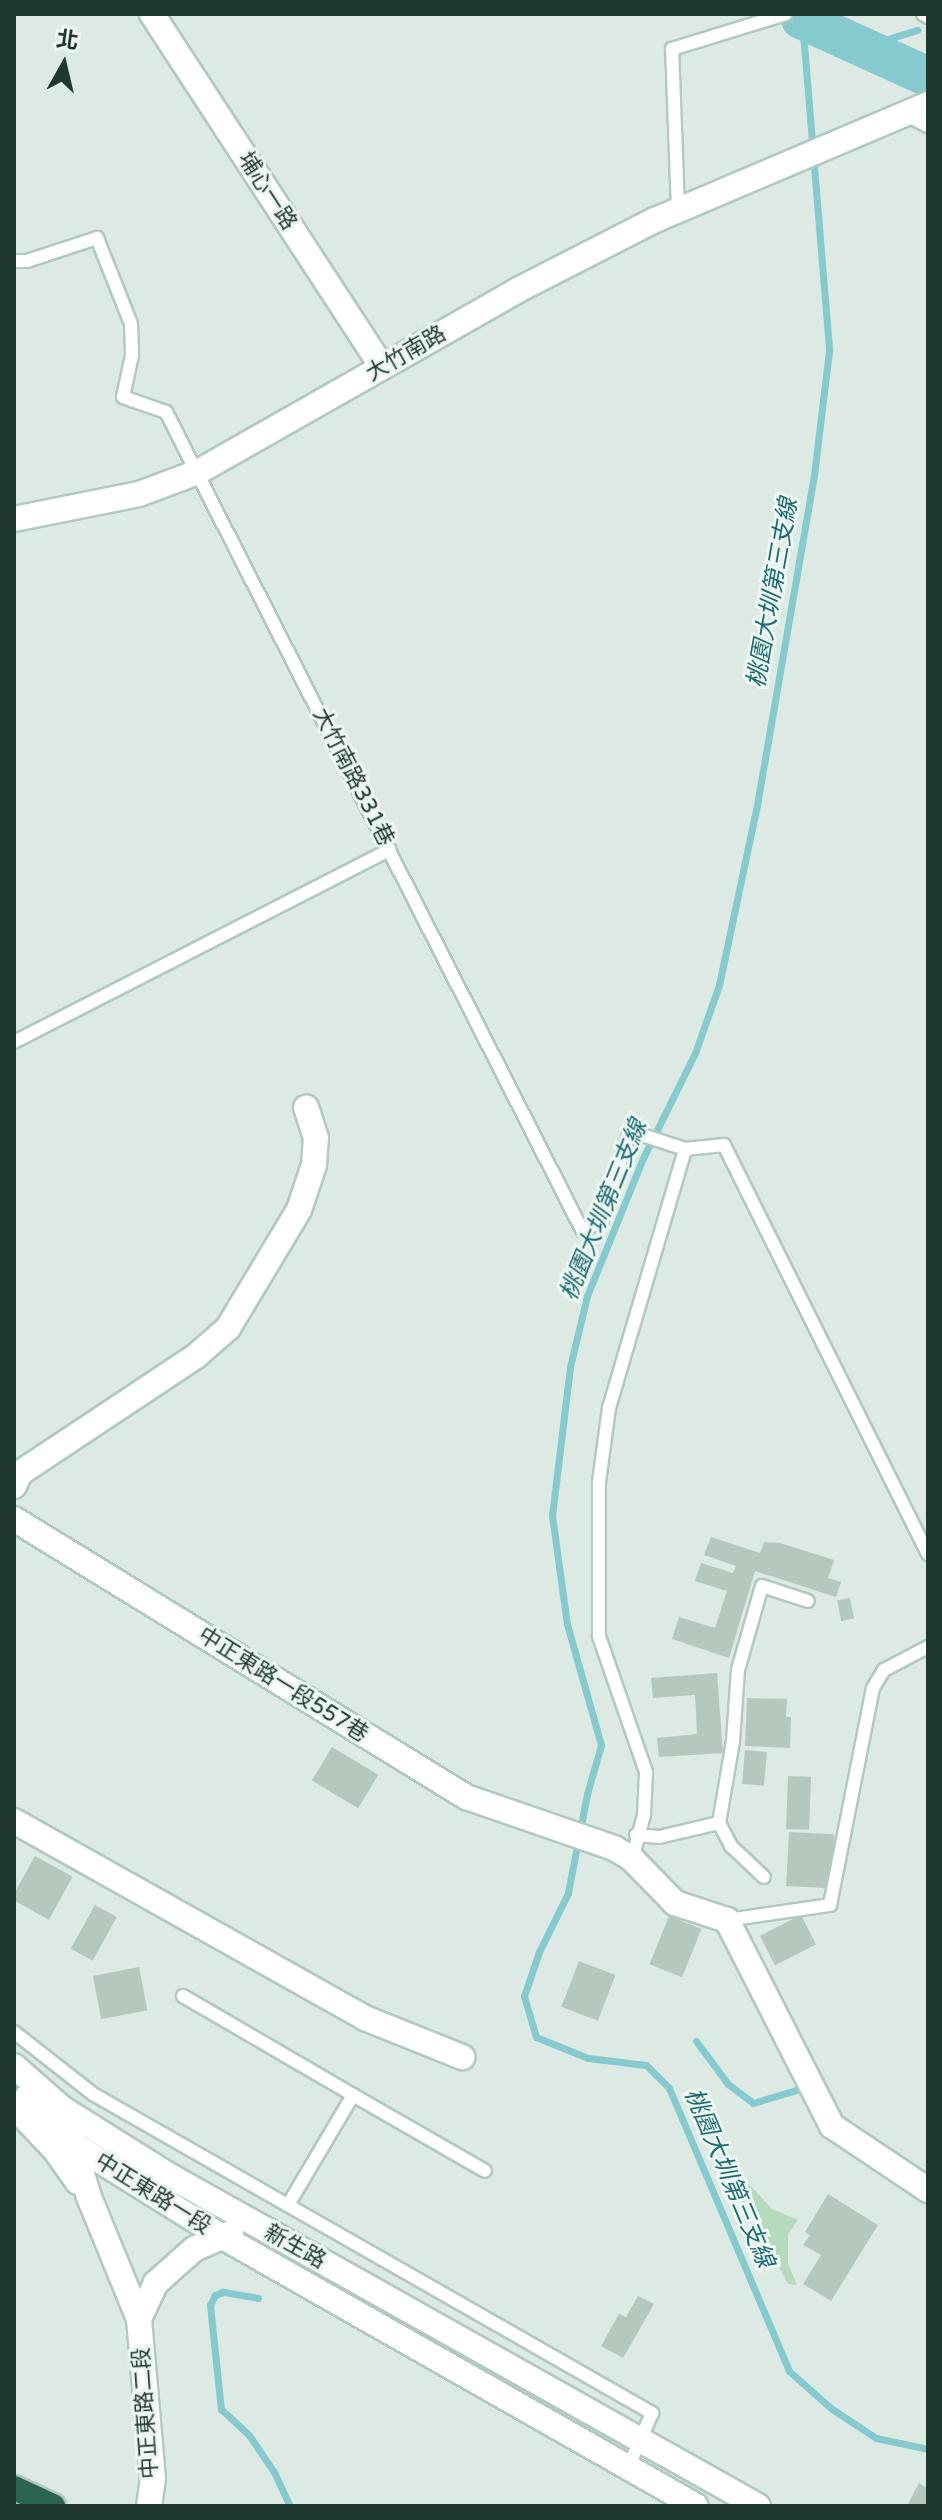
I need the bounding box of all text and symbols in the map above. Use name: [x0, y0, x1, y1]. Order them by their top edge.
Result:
north arrow: [24, 24, 104, 104]
text: 北: [55, 26, 80, 55]
street label: 埔心一路: [232, 147, 302, 235]
street label: 大竹南路: [361, 321, 451, 387]
water label: 桃園大圳第三支線: [742, 496, 804, 690]
street label: 大竹南路331巷: [307, 704, 399, 850]
water label: 桃園大圳第三支線: [555, 1116, 653, 1304]
street label: 中正東路一段557巷: [193, 1622, 373, 1748]
water label: 桃園大圳第三支線: [678, 2084, 780, 2272]
street label: 中正東路一段: [90, 2148, 216, 2240]
street label: 新生路: [260, 2219, 330, 2275]
street label: 中正東路二段: [128, 2346, 164, 2480]

